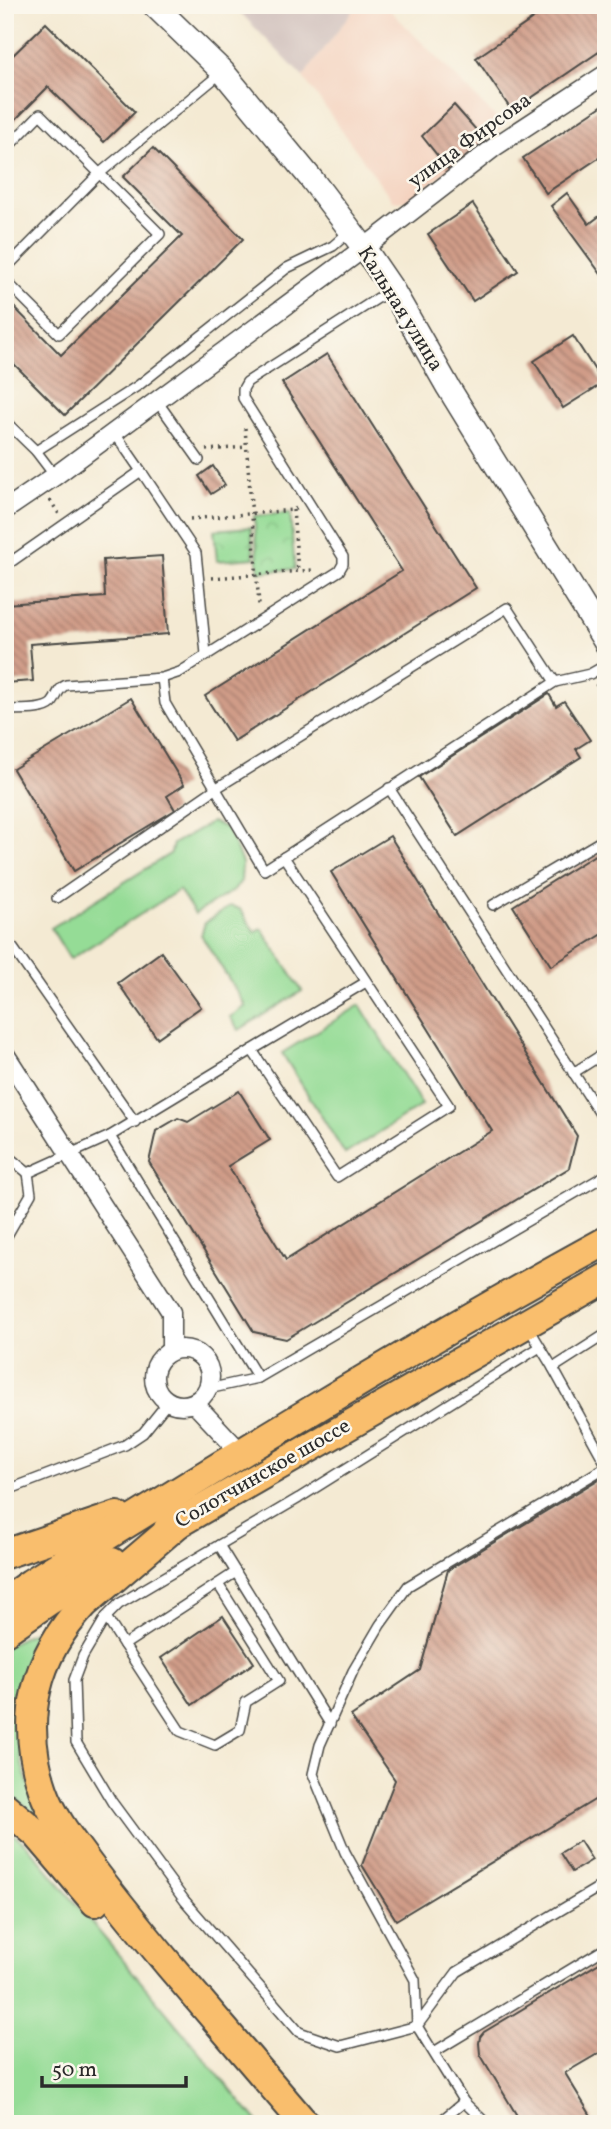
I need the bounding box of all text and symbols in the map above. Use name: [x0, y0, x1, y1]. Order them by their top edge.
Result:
street label: улица Фирсова: [402, 86, 538, 196]
street label: Кальная улица: [350, 241, 450, 377]
street label: Солотчинское шоссе: [170, 1412, 356, 1536]
scale bar: [42, 2045, 186, 2089]
text: 50 m: [52, 2056, 97, 2085]

